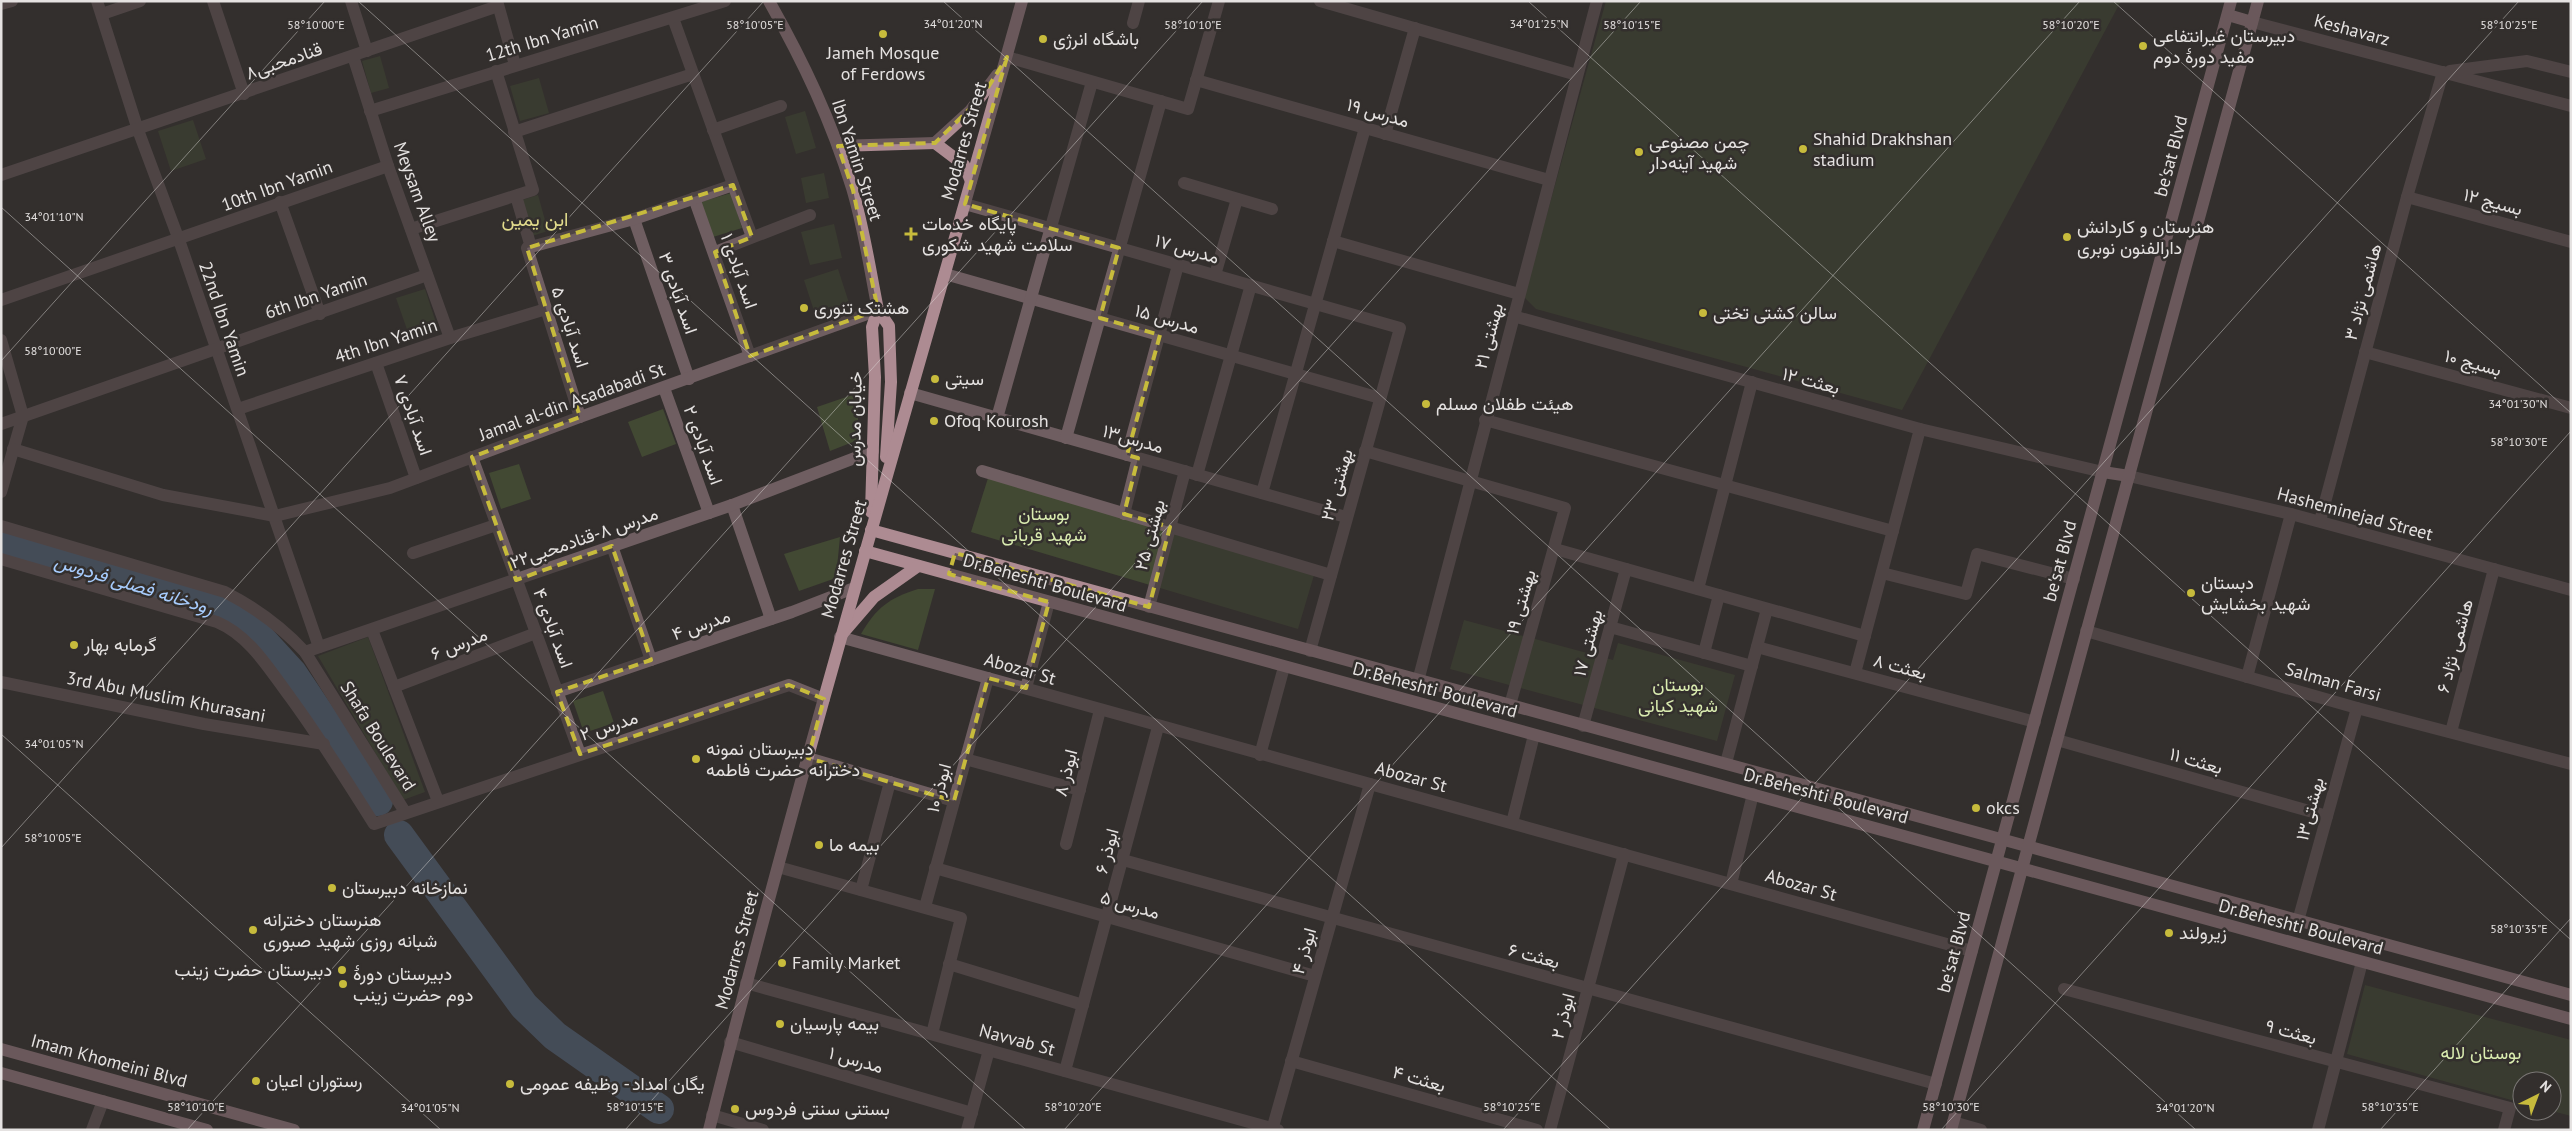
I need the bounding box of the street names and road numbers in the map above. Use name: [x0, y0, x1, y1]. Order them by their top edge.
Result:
street label: Keshavarz: [2312, 8, 2392, 51]
street label: 12th Ibn Yamin: [483, 11, 601, 67]
street label: قنادمحبی۸: [242, 37, 325, 84]
street label: Modarres Street: [936, 79, 991, 203]
street label: مدرس ۱۹: [1344, 93, 1412, 132]
street label: Ibn Yamin Street: [827, 96, 888, 224]
street label: be'sat Blvd: [2149, 113, 2192, 199]
street label: Meysam Alley: [389, 139, 446, 246]
street label: 10th Ibn Yamin: [218, 155, 335, 216]
street label: بسیج ۱۲: [2461, 183, 2525, 221]
street label: مدرس ۱۷: [1152, 228, 1222, 269]
street label: اسد آبادی ۱: [716, 230, 763, 312]
street label: هاشمی نژاد ۳: [2339, 241, 2386, 343]
street label: اسد آبادی ۳: [654, 249, 703, 337]
street label: 22nd Ibn Yamin: [194, 258, 255, 379]
street label: 6th Ibn Yamin: [262, 267, 370, 324]
street label: اسد آبادی ۵: [547, 283, 594, 370]
street label: مدرس ۱۵: [1132, 298, 1202, 339]
street label: بهشتی ۲۱: [1469, 301, 1508, 371]
street label: 4th Ibn Yamin: [332, 313, 440, 368]
street label: بسیج ۱۰: [2442, 344, 2504, 382]
street label: Jamal al-din Asadabadi St: [475, 357, 668, 446]
street label: بعثت ۱۲: [1780, 362, 1842, 399]
street label: خیابان مدرس: [842, 371, 867, 467]
street label: اسد آبادی ۷: [389, 372, 438, 458]
street label: اسد آبادی ۲: [679, 402, 728, 488]
street label: مدرس۱۳: [1100, 419, 1166, 458]
street label: بهشتی ۲۳: [1315, 446, 1358, 523]
street label: Hasheminejad Street: [2275, 482, 2435, 545]
street label: Modarres Street: [816, 497, 871, 621]
street label: بهشتی ۲۵: [1129, 497, 1170, 573]
street label: مدرس ۸-قنادمحبی۲۲: [507, 501, 661, 574]
street label: be'sat Blvd: [2038, 518, 2081, 604]
street label: Dr.Beheshti Boulevard: [960, 548, 1130, 617]
street label: بهشتی ۱۹: [1500, 567, 1541, 637]
street label: اسد آبادی ۴: [528, 585, 579, 671]
street label: هاشمی نژاد ۶: [2431, 596, 2478, 695]
street label: مدرس ۴: [669, 604, 733, 645]
street label: بهشتی ۱۷: [1568, 607, 1607, 679]
street label: مدرس ۶: [427, 622, 490, 665]
street label: Abozar St: [982, 647, 1058, 690]
street label: بعثت ۸: [1871, 648, 1929, 685]
street label: Dr.Beheshti Boulevard: [1350, 656, 1520, 723]
street label: Salman Farsi: [2283, 657, 2384, 706]
street label: 3rd Abu Muslim Khurasani: [65, 666, 268, 727]
street label: Shafa Boulevard: [336, 677, 421, 795]
street label: مدرس ۲: [577, 705, 641, 746]
street label: بعثت ۱۱: [2167, 742, 2225, 779]
street label: ابوذر ۸: [1049, 747, 1082, 799]
street label: Abozar St: [1373, 756, 1449, 797]
street label: ابوذر ۱۰: [921, 761, 956, 815]
street label: Dr.Beheshti Boulevard: [1741, 762, 1911, 829]
street label: بهشتی۱۳: [2290, 775, 2329, 843]
street label: ابوذر ۶: [1089, 826, 1124, 876]
street label: Abozar St: [1763, 863, 1839, 906]
street label: مدرس ۵: [1098, 885, 1162, 924]
street label: Modarres Street: [710, 888, 763, 1012]
street label: Dr.Beheshti Boulevard: [2216, 893, 2386, 960]
street label: be'sat Blvd: [1932, 909, 1975, 995]
street label: ابوذر ۴: [1286, 925, 1321, 977]
street label: بعثت ۶: [1506, 938, 1562, 973]
street label: ابوذر ۲: [1545, 990, 1580, 1041]
street label: بعثت ۹: [2263, 1014, 2319, 1049]
street label: Navvab St: [977, 1018, 1058, 1061]
street label: Imam Khomeini Blvd: [28, 1029, 190, 1092]
street label: مدرس ۱: [826, 1041, 886, 1078]
street label: بعثت ۴: [1390, 1060, 1448, 1097]

